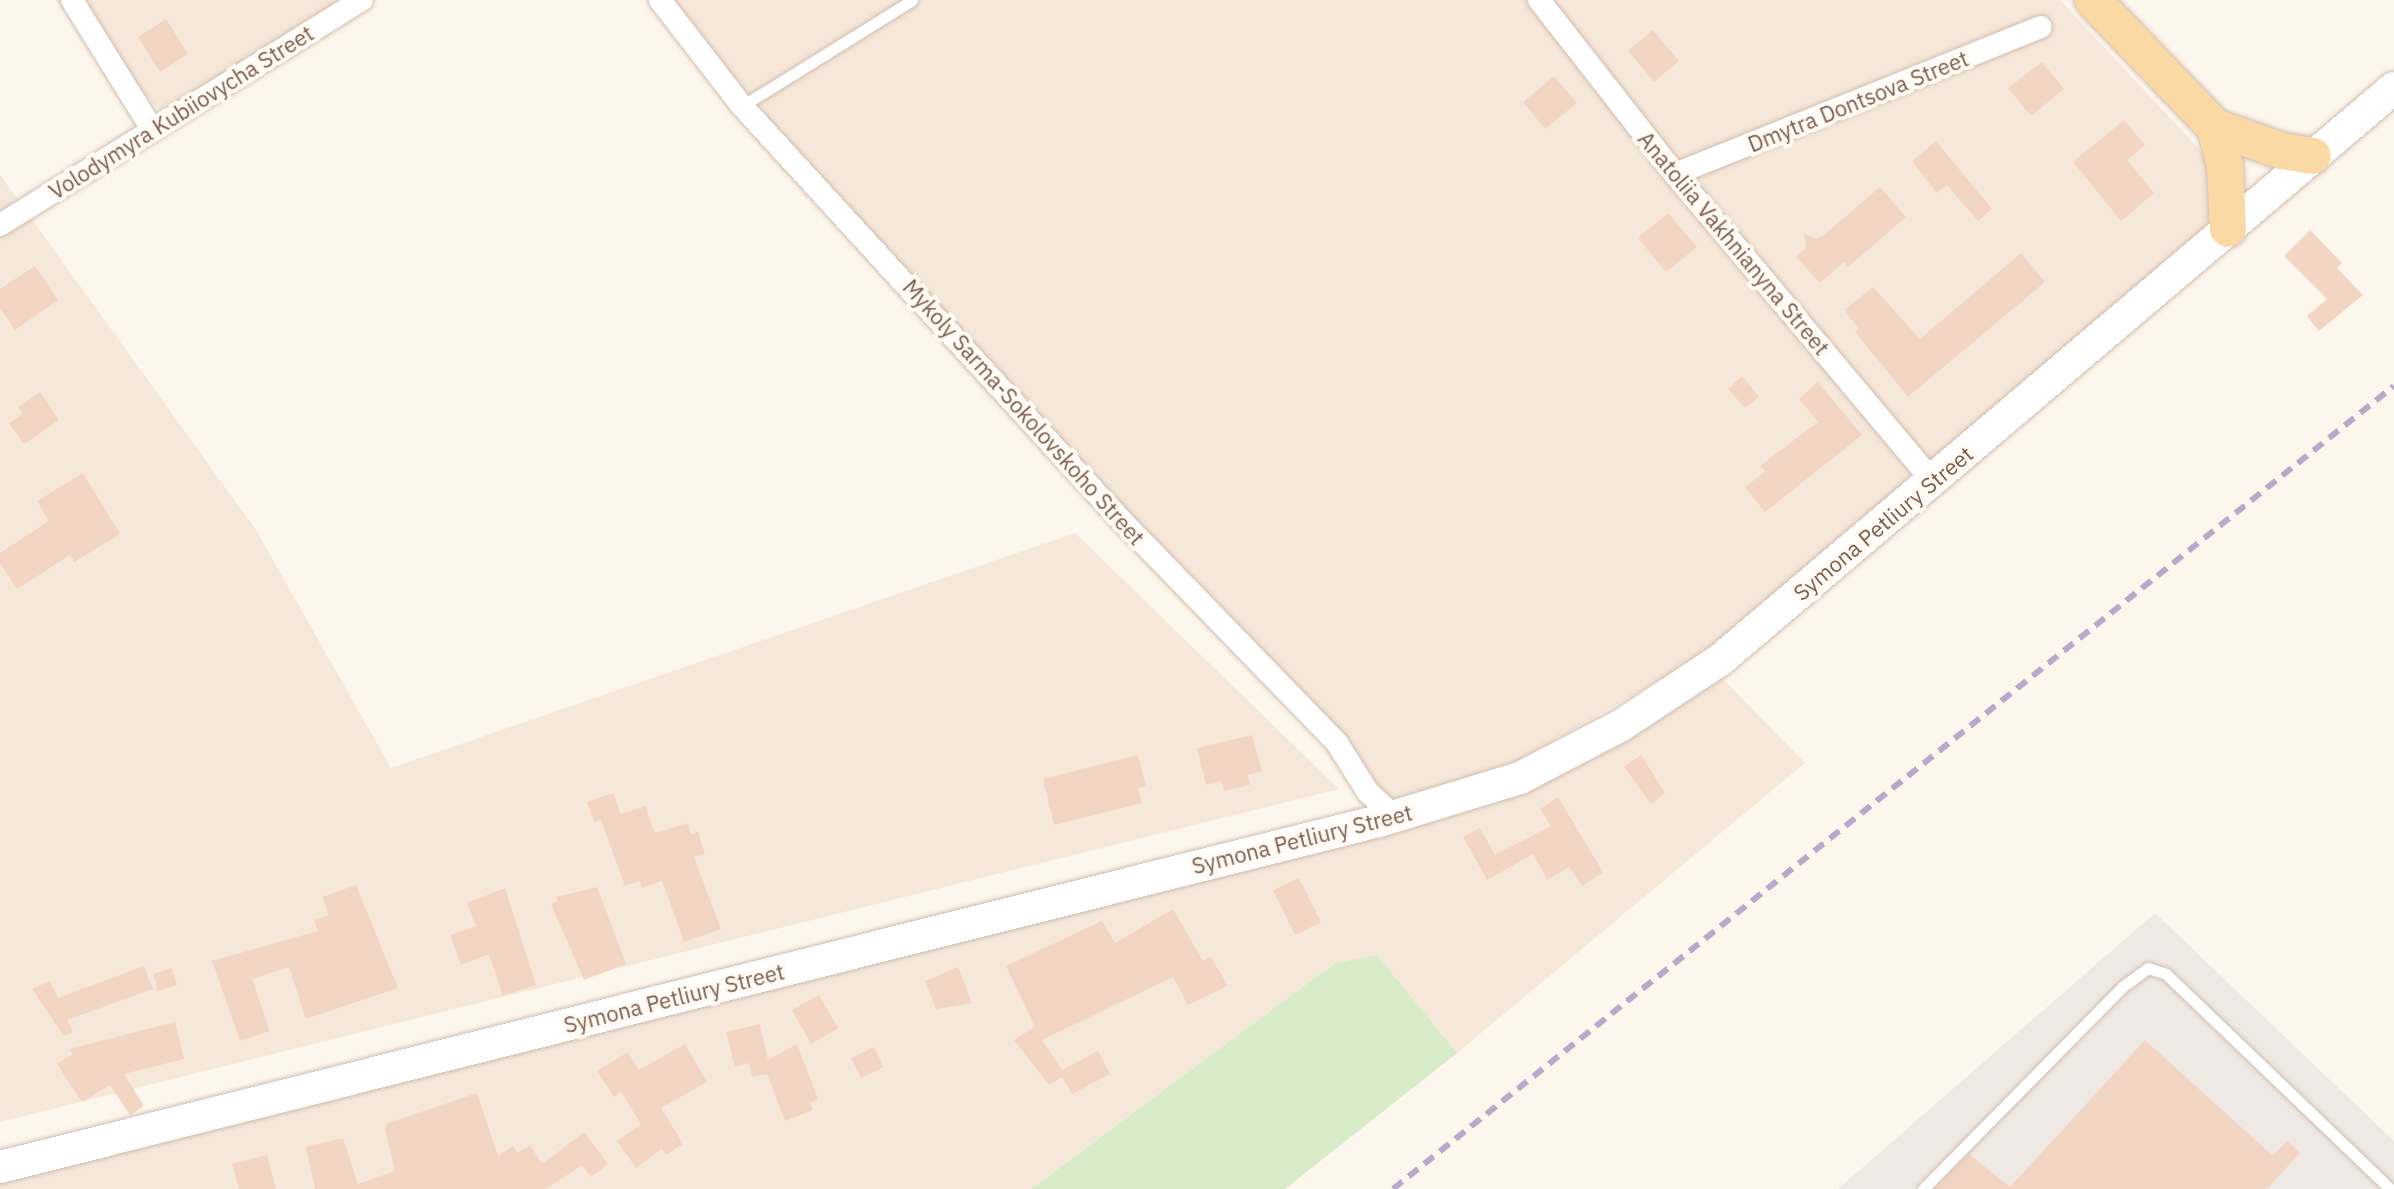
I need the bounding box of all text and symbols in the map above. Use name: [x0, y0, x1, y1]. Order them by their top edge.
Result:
street label: Volodymyra Kubiiovycha Street: [44, 20, 318, 204]
street label: Dmytra Dontsova Street: [1744, 45, 1972, 157]
street label: Anatoliia Vakhnianyna Street: [1633, 126, 1835, 360]
street label: Mykoly Sarma-Sokolovskoho Street: [898, 274, 1150, 550]
street label: Symona Petliury Street: [1788, 440, 1978, 606]
street label: Symona Petliury Street: [1189, 799, 1415, 879]
street label: Symona Petliury Street: [561, 958, 787, 1038]

